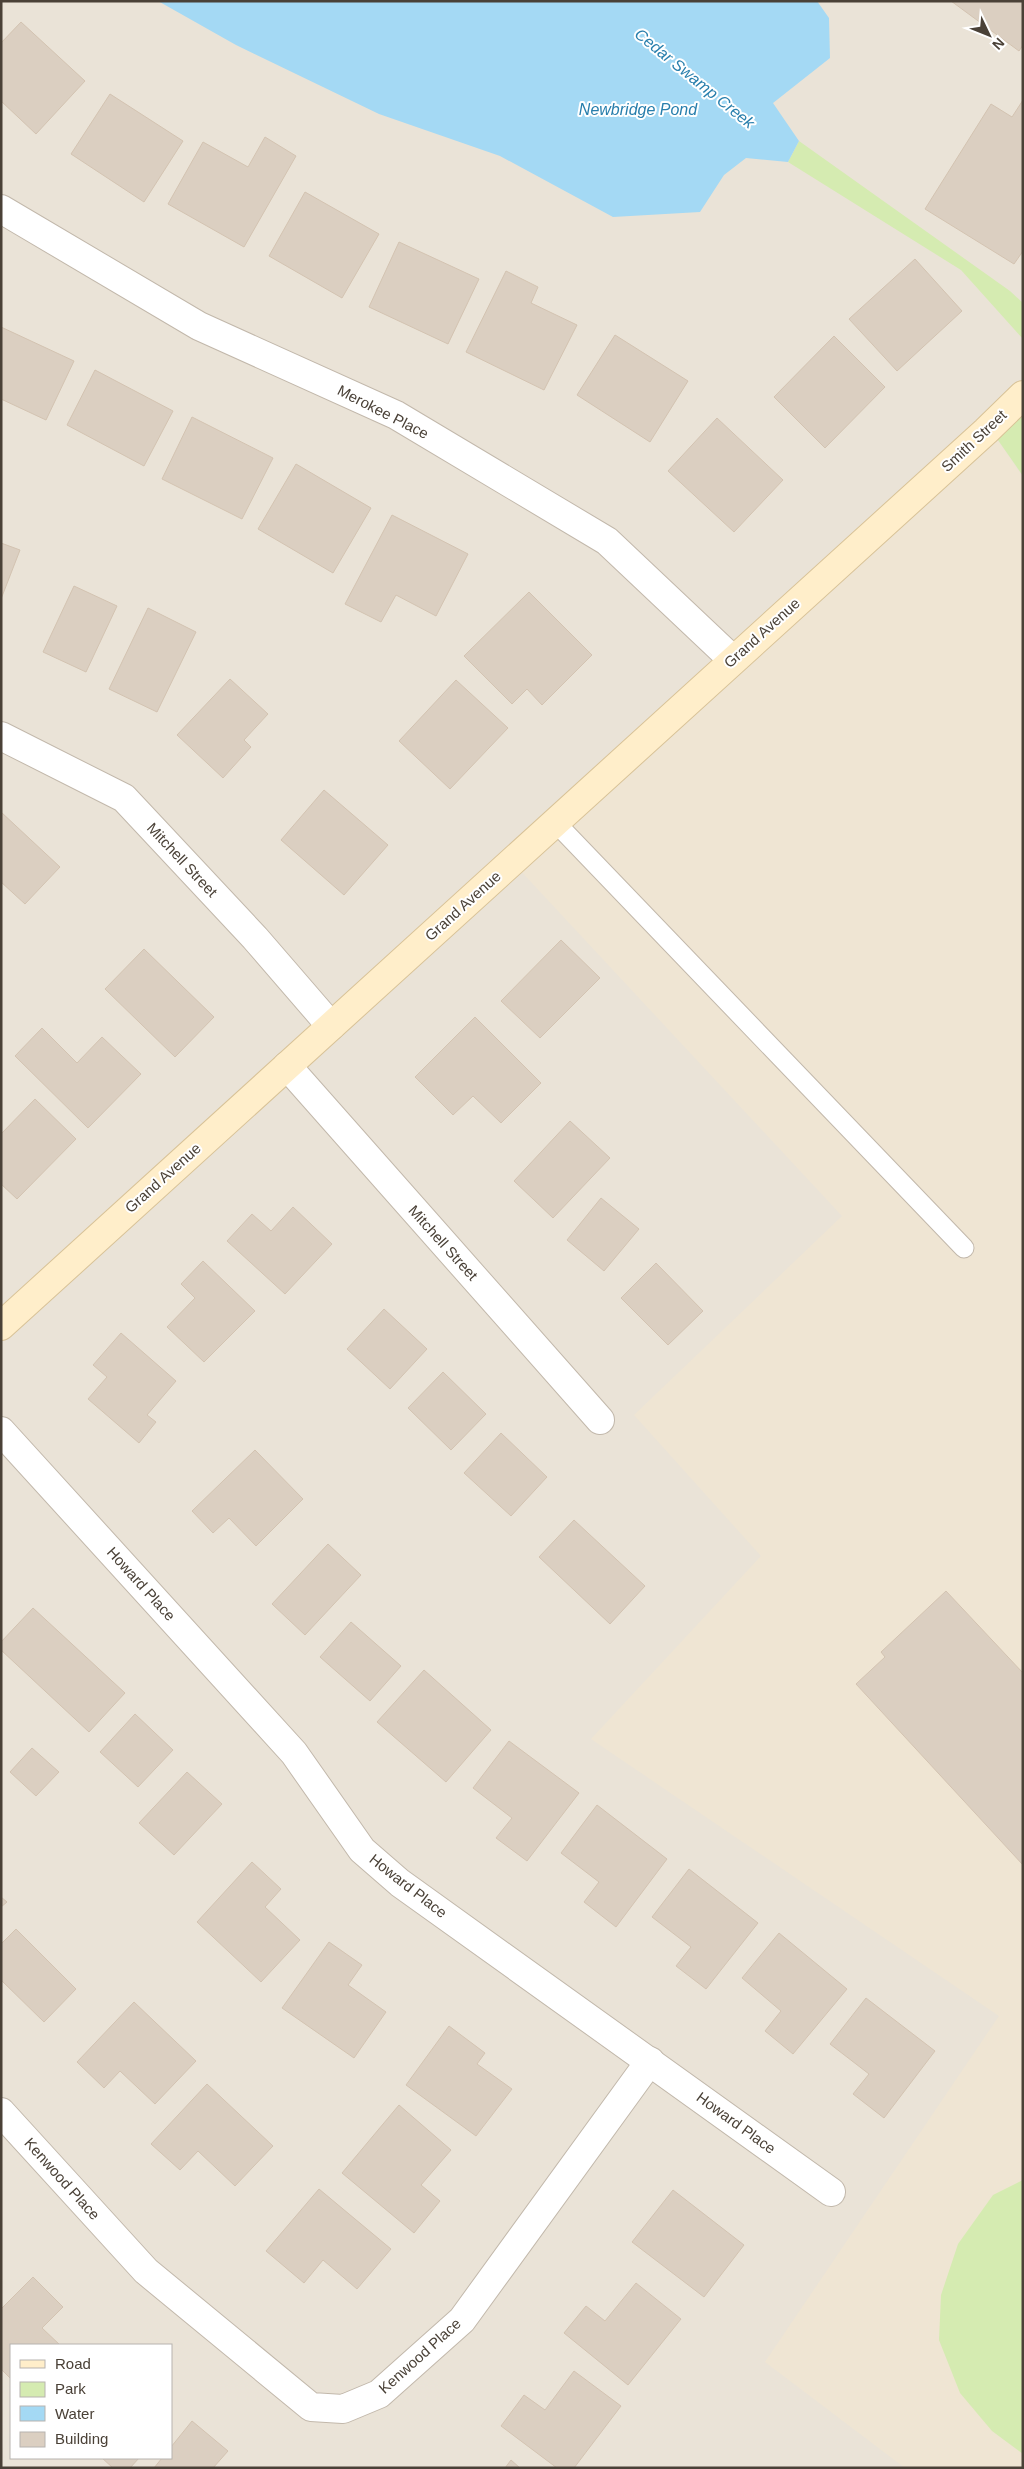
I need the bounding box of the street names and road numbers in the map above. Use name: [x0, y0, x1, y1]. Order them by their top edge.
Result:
street label: Merokee Place: [335, 381, 432, 442]
street label: Smith Street: [938, 406, 1010, 475]
street label: Grand Avenue: [720, 594, 803, 671]
street label: Mitchell Street: [144, 819, 222, 901]
street label: Grand Avenue: [421, 867, 504, 944]
street label: Grand Avenue: [121, 1139, 204, 1216]
street label: Mitchell Street: [405, 1202, 482, 1284]
street label: Howard Place: [104, 1543, 179, 1624]
street label: Howard Place: [366, 1850, 450, 1921]
street label: Howard Place: [694, 2088, 779, 2157]
street label: Kenwood Place: [21, 2134, 104, 2223]
street label: Kenwood Place: [375, 2314, 464, 2397]

